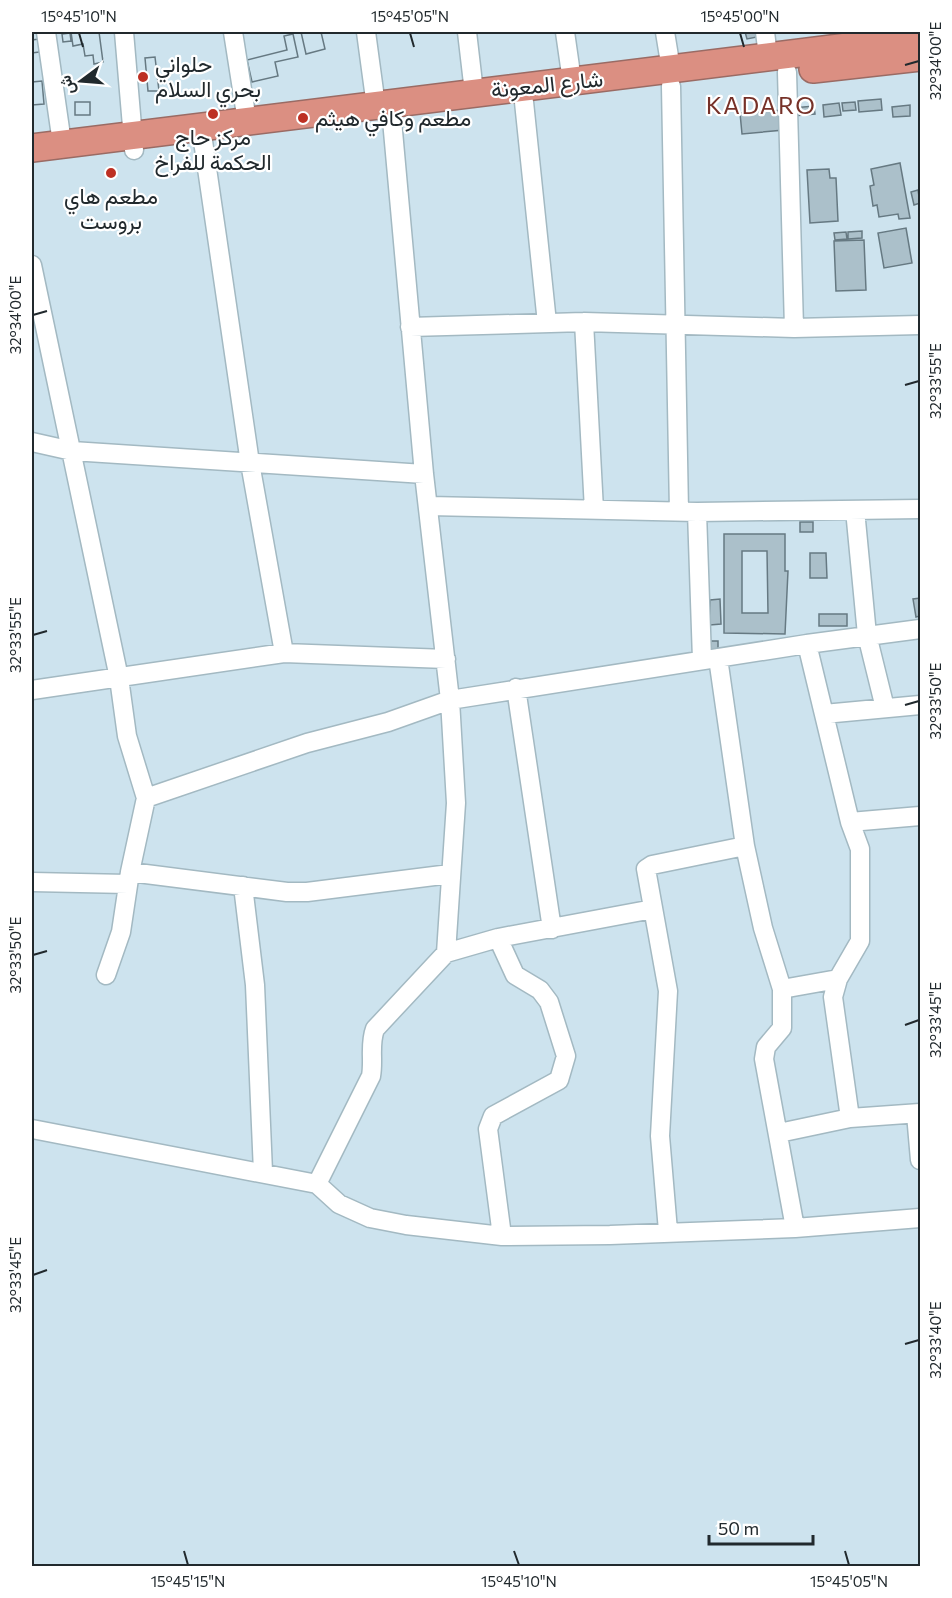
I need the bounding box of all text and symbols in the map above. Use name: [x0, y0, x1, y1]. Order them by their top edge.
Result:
text: 15°45'10"N: [41, 7, 117, 25]
text: 15°45'05"N: [371, 7, 449, 25]
text: 15°45'00"N: [700, 7, 780, 25]
text: 32°34'00"E: [926, 22, 944, 100]
place label: حلواني بحري السلام: [155, 50, 261, 108]
north arrow: [51, 51, 111, 111]
street label: شارع المعونة: [490, 64, 605, 105]
marker: حلواني بحري السلام: [136, 70, 150, 84]
text: ش: [54, 73, 79, 97]
district label: KADARO: [706, 90, 816, 119]
place label: مطعم وكافي هيثم: [315, 104, 471, 137]
marker: مركز حاج الحكمة للفراخ: [206, 107, 220, 121]
marker: مطعم وكافي هيثم: [296, 111, 310, 125]
place label: مركز حاج الحكمة للفراخ: [155, 123, 272, 177]
marker: مطعم هاي بروست: [104, 166, 118, 180]
place label: مطعم هاي بروست: [64, 182, 158, 235]
text: 32°34'00"E: [6, 276, 24, 354]
text: 32°33'55"E: [926, 343, 944, 419]
text: 32°33'55"E: [6, 597, 24, 673]
text: 32°33'50"E: [926, 662, 944, 740]
text: 32°33'50"E: [6, 916, 24, 994]
text: 32°33'45"E: [926, 982, 944, 1058]
text: 32°33'45"E: [6, 1237, 24, 1313]
text: 32°33'40"E: [926, 1301, 944, 1379]
scale bar: [709, 1508, 812, 1546]
text: 50 m: [718, 1517, 759, 1539]
text: 15°45'15"N: [151, 1572, 225, 1590]
text: 15°45'10"N: [481, 1572, 557, 1590]
text: 15°45'05"N: [810, 1572, 888, 1590]

